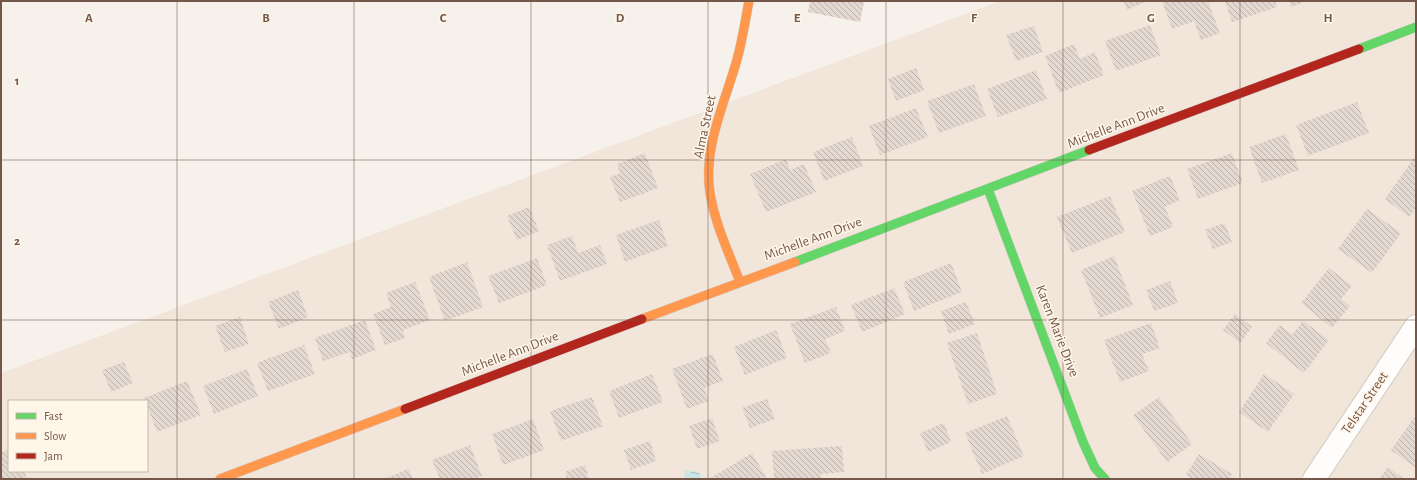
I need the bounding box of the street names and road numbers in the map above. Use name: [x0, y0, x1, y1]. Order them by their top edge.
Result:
street label: Alma Street: [691, 93, 719, 160]
street label: Michelle Ann Drive: [1065, 101, 1167, 151]
street label: Michelle Ann Drive: [762, 215, 864, 263]
street label: Karen Marie Drive: [1033, 283, 1081, 379]
street label: Michelle Ann Drive: [459, 329, 561, 379]
street label: Telstar Street: [1339, 369, 1391, 437]

